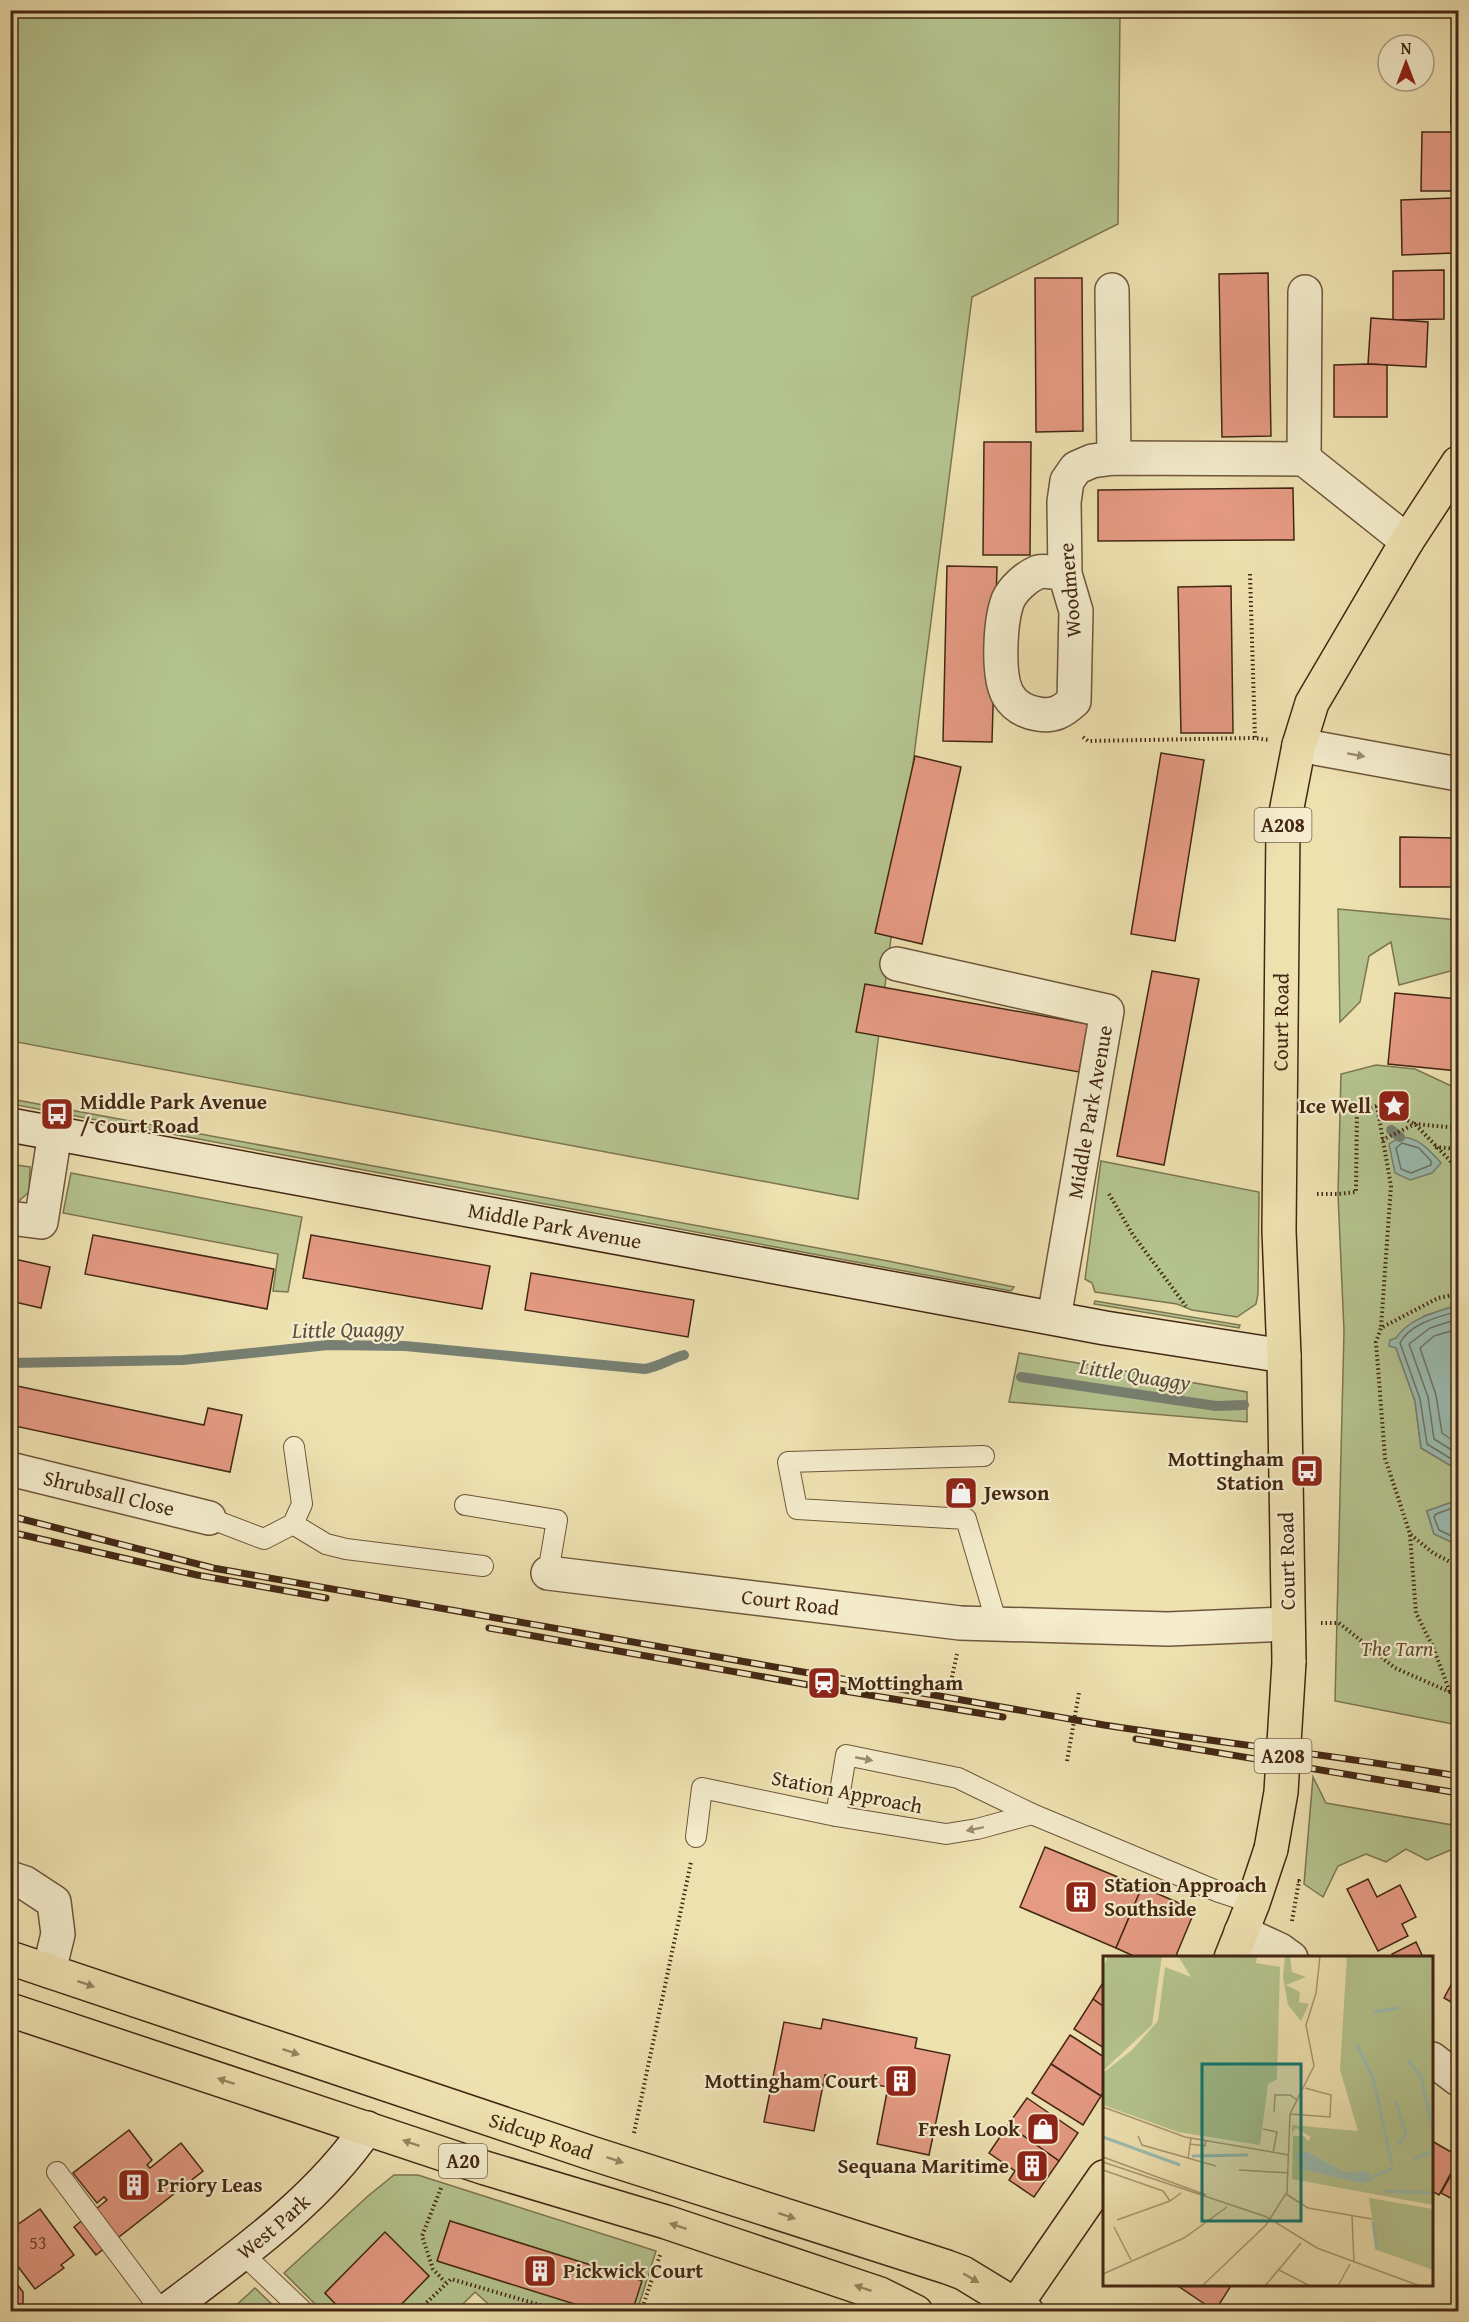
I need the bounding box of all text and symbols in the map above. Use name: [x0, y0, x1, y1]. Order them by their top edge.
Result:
north arrow: [1376, 33, 1436, 93]
text: N: [1401, 36, 1412, 60]
street label: Woodmere: [1050, 541, 1089, 639]
one-way arrow: [1347, 751, 1366, 760]
road number: A208: [1254, 808, 1312, 842]
street label: Court Road: [1265, 972, 1297, 1071]
street label: Middle Park Avenue: [1059, 1023, 1120, 1201]
place label: Middle Park Avenue / Court Road: [80, 1086, 267, 1141]
place icon: Ice Well: [1376, 1088, 1412, 1124]
place label: Ice Well: [1299, 1090, 1371, 1121]
bus stop icon: Middle Park Avenue / Court Road: [39, 1096, 75, 1132]
street label: Middle Park Avenue: [466, 1194, 644, 1257]
water label: Little Quaggy: [291, 1312, 404, 1346]
water label: Little Quaggy: [1076, 1349, 1193, 1399]
place label: Mottingham Station: [1168, 1443, 1285, 1498]
bus stop icon: Mottingham Station: [1289, 1453, 1325, 1489]
street label: Shrubsall Close: [40, 1462, 178, 1524]
shop icon: Jewson: [943, 1475, 979, 1511]
place label: Jewson: [981, 1477, 1050, 1508]
street label: Court Road: [1270, 1511, 1303, 1610]
street label: Court Road: [740, 1581, 842, 1623]
park label: The Tarn: [1361, 1633, 1434, 1664]
station icon: Mottingham: [806, 1665, 842, 1701]
place label: Mottingham: [847, 1667, 963, 1698]
road number: A208: [1254, 1739, 1312, 1773]
one-way arrow: [855, 1755, 874, 1764]
street label: Station Approach: [769, 1762, 925, 1821]
one-way arrow: [966, 1824, 985, 1834]
place label: Station Approach Southside: [1104, 1869, 1267, 1924]
building icon: Station Approach Southside: [1063, 1879, 1099, 1915]
inset map: [1103, 1956, 1433, 2286]
one-way arrow: [77, 1979, 95, 1989]
one-way arrow: [282, 2048, 300, 2058]
building icon: Mottingham Court: [883, 2063, 919, 2099]
place label: Mottingham Court: [704, 2065, 878, 2096]
one-way arrow: [217, 2076, 235, 2085]
street label: Sidcup Road: [485, 2104, 598, 2168]
shop icon: Fresh Look: [1025, 2111, 1061, 2147]
place label: Fresh Look: [918, 2113, 1021, 2144]
one-way arrow: [402, 2138, 420, 2148]
road number: A20: [439, 2144, 487, 2178]
building icon: Sequana Maritime: [1014, 2148, 1050, 2184]
place label: Sequana Maritime: [838, 2150, 1009, 2181]
one-way arrow: [606, 2156, 624, 2166]
building icon: Priory Leas: [116, 2167, 152, 2203]
place label: Priory Leas: [157, 2169, 263, 2200]
street label: West Park: [230, 2186, 317, 2267]
one-way arrow: [778, 2212, 796, 2221]
one-way arrow: [669, 2220, 687, 2230]
house number: 53: [29, 2229, 47, 2256]
building icon: Pickwick Court: [522, 2253, 558, 2289]
place label: Pickwick Court: [563, 2255, 703, 2286]
one-way arrow: [963, 2273, 979, 2284]
one-way arrow: [854, 2282, 872, 2292]

